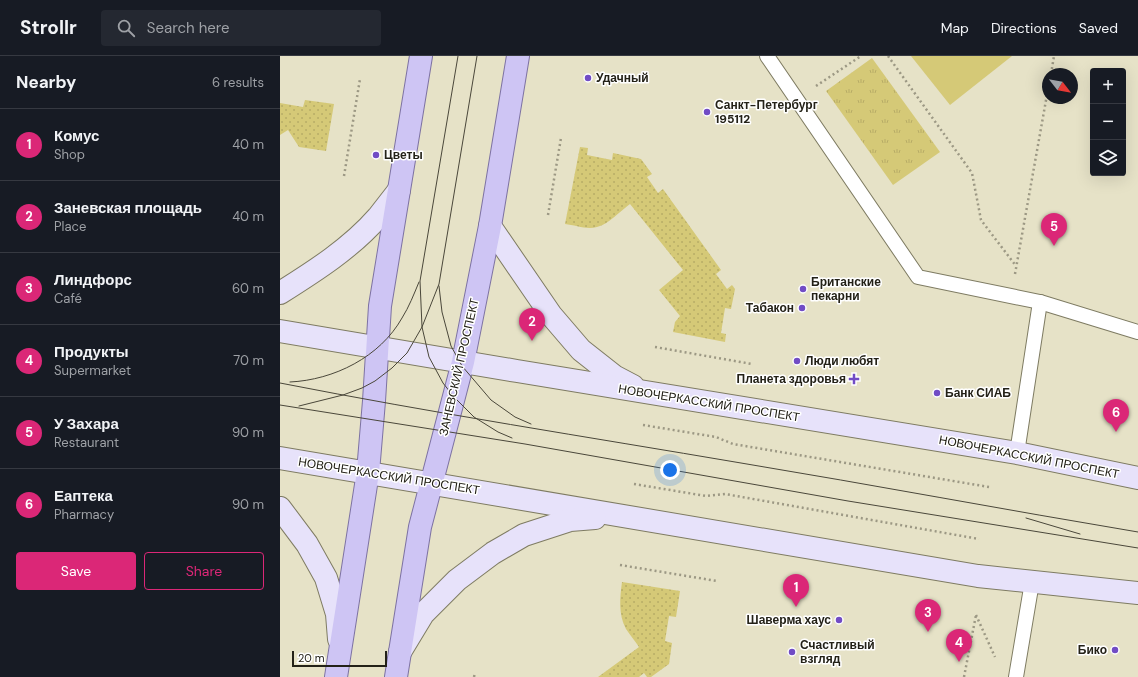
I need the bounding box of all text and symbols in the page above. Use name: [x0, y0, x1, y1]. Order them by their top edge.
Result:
search box: [101, 10, 381, 46]
text: Strollr: [20, 15, 77, 40]
icon: search: [115, 17, 137, 39]
text: Search here: [147, 18, 230, 38]
text: Map: [941, 19, 969, 37]
text: Directions: [991, 19, 1057, 37]
text: Saved: [1079, 19, 1118, 37]
north arrow: [1042, 68, 1078, 104]
map controls: [1090, 68, 1126, 176]
button: +: [1090, 68, 1126, 104]
place label: Удачный: [596, 70, 649, 86]
text: Nearby: [16, 71, 76, 93]
marker: Удачный: [583, 73, 593, 83]
text: 6 results: [212, 74, 264, 91]
place label: Санкт-Петербург 195112: [715, 97, 818, 127]
button: −: [1090, 104, 1126, 140]
marker: Санкт-Петербург 195112: [702, 107, 712, 117]
text: Комус: [54, 126, 99, 146]
text: 1: [27, 136, 31, 153]
text: 40 m: [232, 136, 264, 153]
button: layers: [1090, 140, 1126, 176]
text: Shop: [54, 146, 85, 163]
place label: Цветы: [384, 147, 423, 163]
marker: Цветы: [371, 150, 381, 160]
text: Заневская площадь: [54, 198, 202, 218]
text: 2: [25, 208, 33, 225]
text: 40 m: [232, 208, 264, 225]
pin: 5: [1041, 213, 1067, 246]
text: Place: [54, 218, 86, 235]
text: Линдфорс: [54, 270, 132, 290]
place label: Британские пекарни: [811, 274, 881, 304]
text: 3: [25, 280, 33, 297]
text: 60 m: [232, 280, 264, 297]
marker: Британские пекарни: [798, 284, 808, 294]
text: Café: [54, 290, 82, 307]
street label: ЗАНЕВСКИЙ ПРОСПЕКТ: [435, 296, 483, 437]
place label: Табакон: [746, 300, 794, 316]
marker: Табакон: [797, 303, 807, 313]
pin: 2: [519, 308, 545, 341]
text: Продукты: [54, 342, 129, 362]
text: 4: [25, 352, 33, 369]
text: 70 m: [233, 352, 264, 369]
place label: Люди любят: [805, 353, 879, 369]
marker: Люди любят: [792, 356, 802, 366]
text: Supermarket: [54, 362, 131, 379]
place label: Планета здоровья: [737, 371, 846, 387]
marker: Планета здоровья: [849, 374, 859, 384]
street label: НОВОЧЕРКАССКИЙ ПРОСПЕКТ: [617, 381, 802, 425]
place label: Банк СИАБ: [945, 385, 1011, 401]
marker: Банк СИАБ: [932, 388, 942, 398]
pin: 6: [1103, 399, 1129, 432]
text: У Захара: [54, 414, 119, 434]
text: 5: [25, 424, 33, 441]
text: 90 m: [232, 424, 264, 441]
street label: НОВОЧЕРКАССКИЙ ПРОСПЕКТ: [937, 432, 1121, 482]
text: Restaurant: [54, 434, 119, 451]
street label: НОВОЧЕРКАССКИЙ ПРОСПЕКТ: [297, 454, 482, 498]
your location: [660, 460, 680, 480]
text: Еаптека: [54, 486, 113, 506]
text: 6: [25, 496, 33, 513]
text: 90 m: [232, 496, 264, 513]
text: Pharmacy: [54, 506, 114, 523]
button: Save: [16, 552, 136, 590]
button: Share: [144, 552, 264, 590]
pin: 1: [783, 574, 809, 607]
pin: 3: [915, 599, 941, 632]
place label: Шаверма хаус: [747, 612, 831, 628]
marker: Шаверма хаус: [834, 615, 844, 625]
pin: 4: [946, 629, 972, 662]
place label: Счастливый взгляд: [800, 637, 875, 667]
place label: Бико: [1078, 642, 1107, 658]
marker: Бико: [1110, 645, 1120, 655]
marker: Счастливый взгляд: [787, 647, 797, 657]
scale bar: [292, 649, 387, 668]
text: 20 m: [298, 651, 324, 665]

